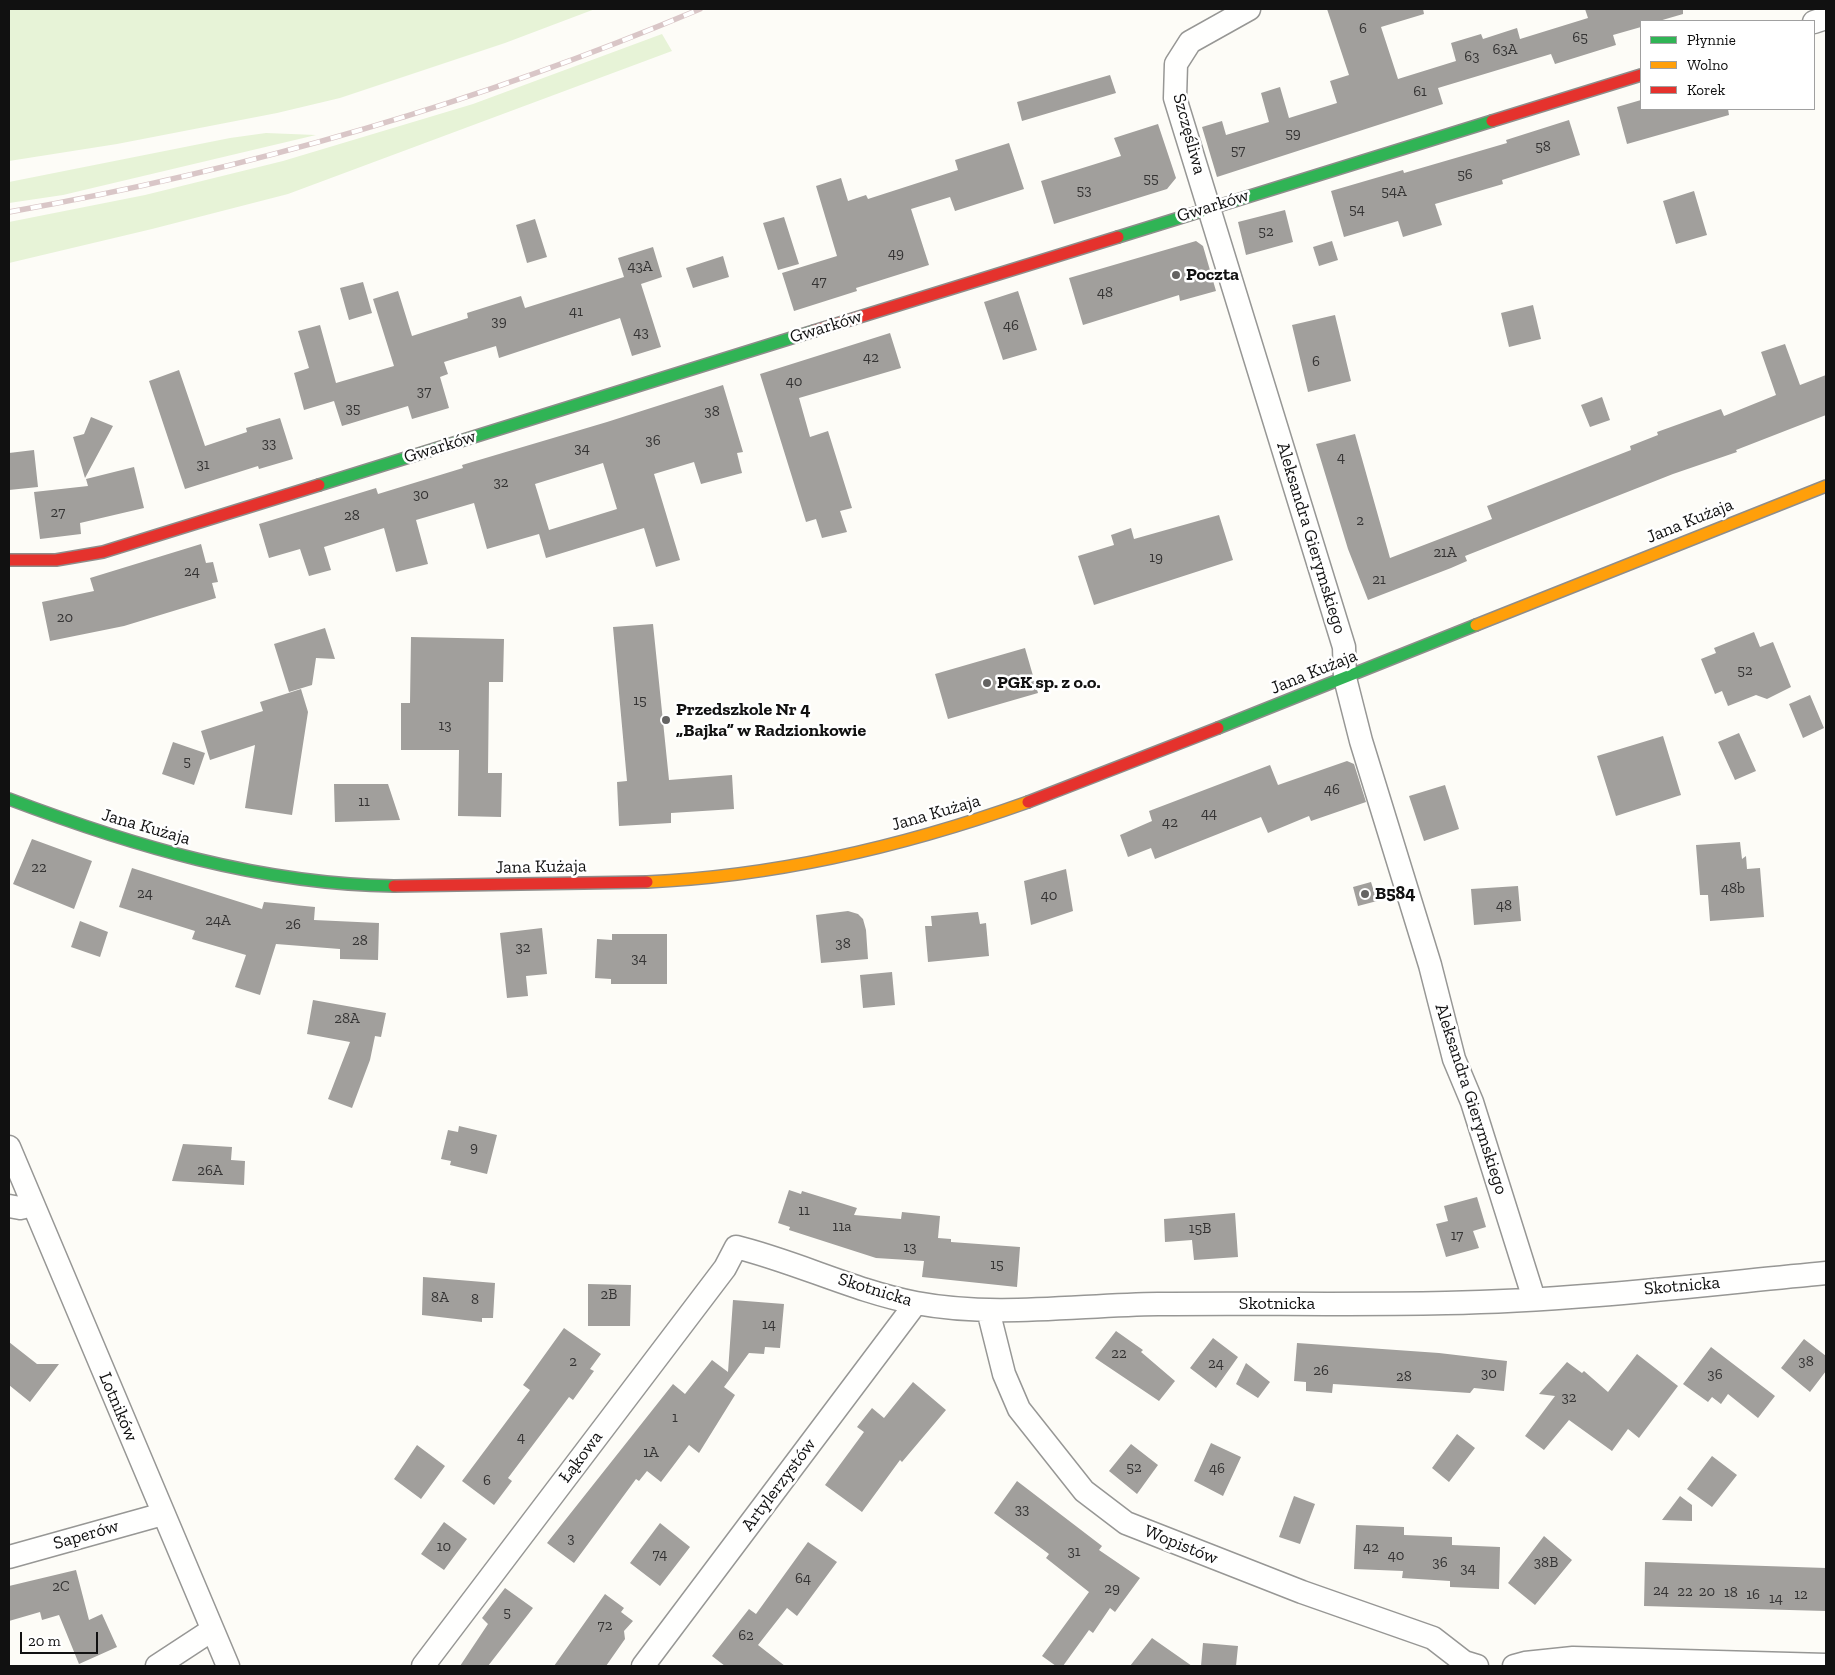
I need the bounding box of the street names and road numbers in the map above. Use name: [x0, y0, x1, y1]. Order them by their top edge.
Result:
street label: Szczęśliwa: [1168, 91, 1210, 177]
street label: Gwarków: [1174, 185, 1252, 227]
street label: Gwarków: [787, 306, 865, 348]
street label: Gwarków: [401, 426, 479, 468]
street label: Aleksandra Gierymskiego: [1272, 439, 1350, 637]
street label: Jana Kużaja: [1644, 494, 1736, 548]
street label: Jana Kużaja: [1268, 645, 1360, 699]
street label: Jana Kużaja: [889, 790, 983, 836]
street label: Jana Kużaja: [99, 804, 193, 850]
street label: Jana Kużaja: [495, 855, 587, 879]
street label: Aleksandra Gierymskiego: [1430, 1001, 1512, 1197]
street label: Skotnicka: [835, 1269, 915, 1311]
street label: Skotnicka: [1643, 1272, 1721, 1300]
street label: Skotnicka: [1239, 1293, 1315, 1315]
street label: Lotników: [94, 1369, 142, 1445]
street label: Łąkowa: [555, 1427, 607, 1487]
street label: Artylerzystów: [737, 1434, 821, 1536]
street label: Saperów: [51, 1515, 121, 1555]
street label: Wopistów: [1141, 1520, 1221, 1570]

